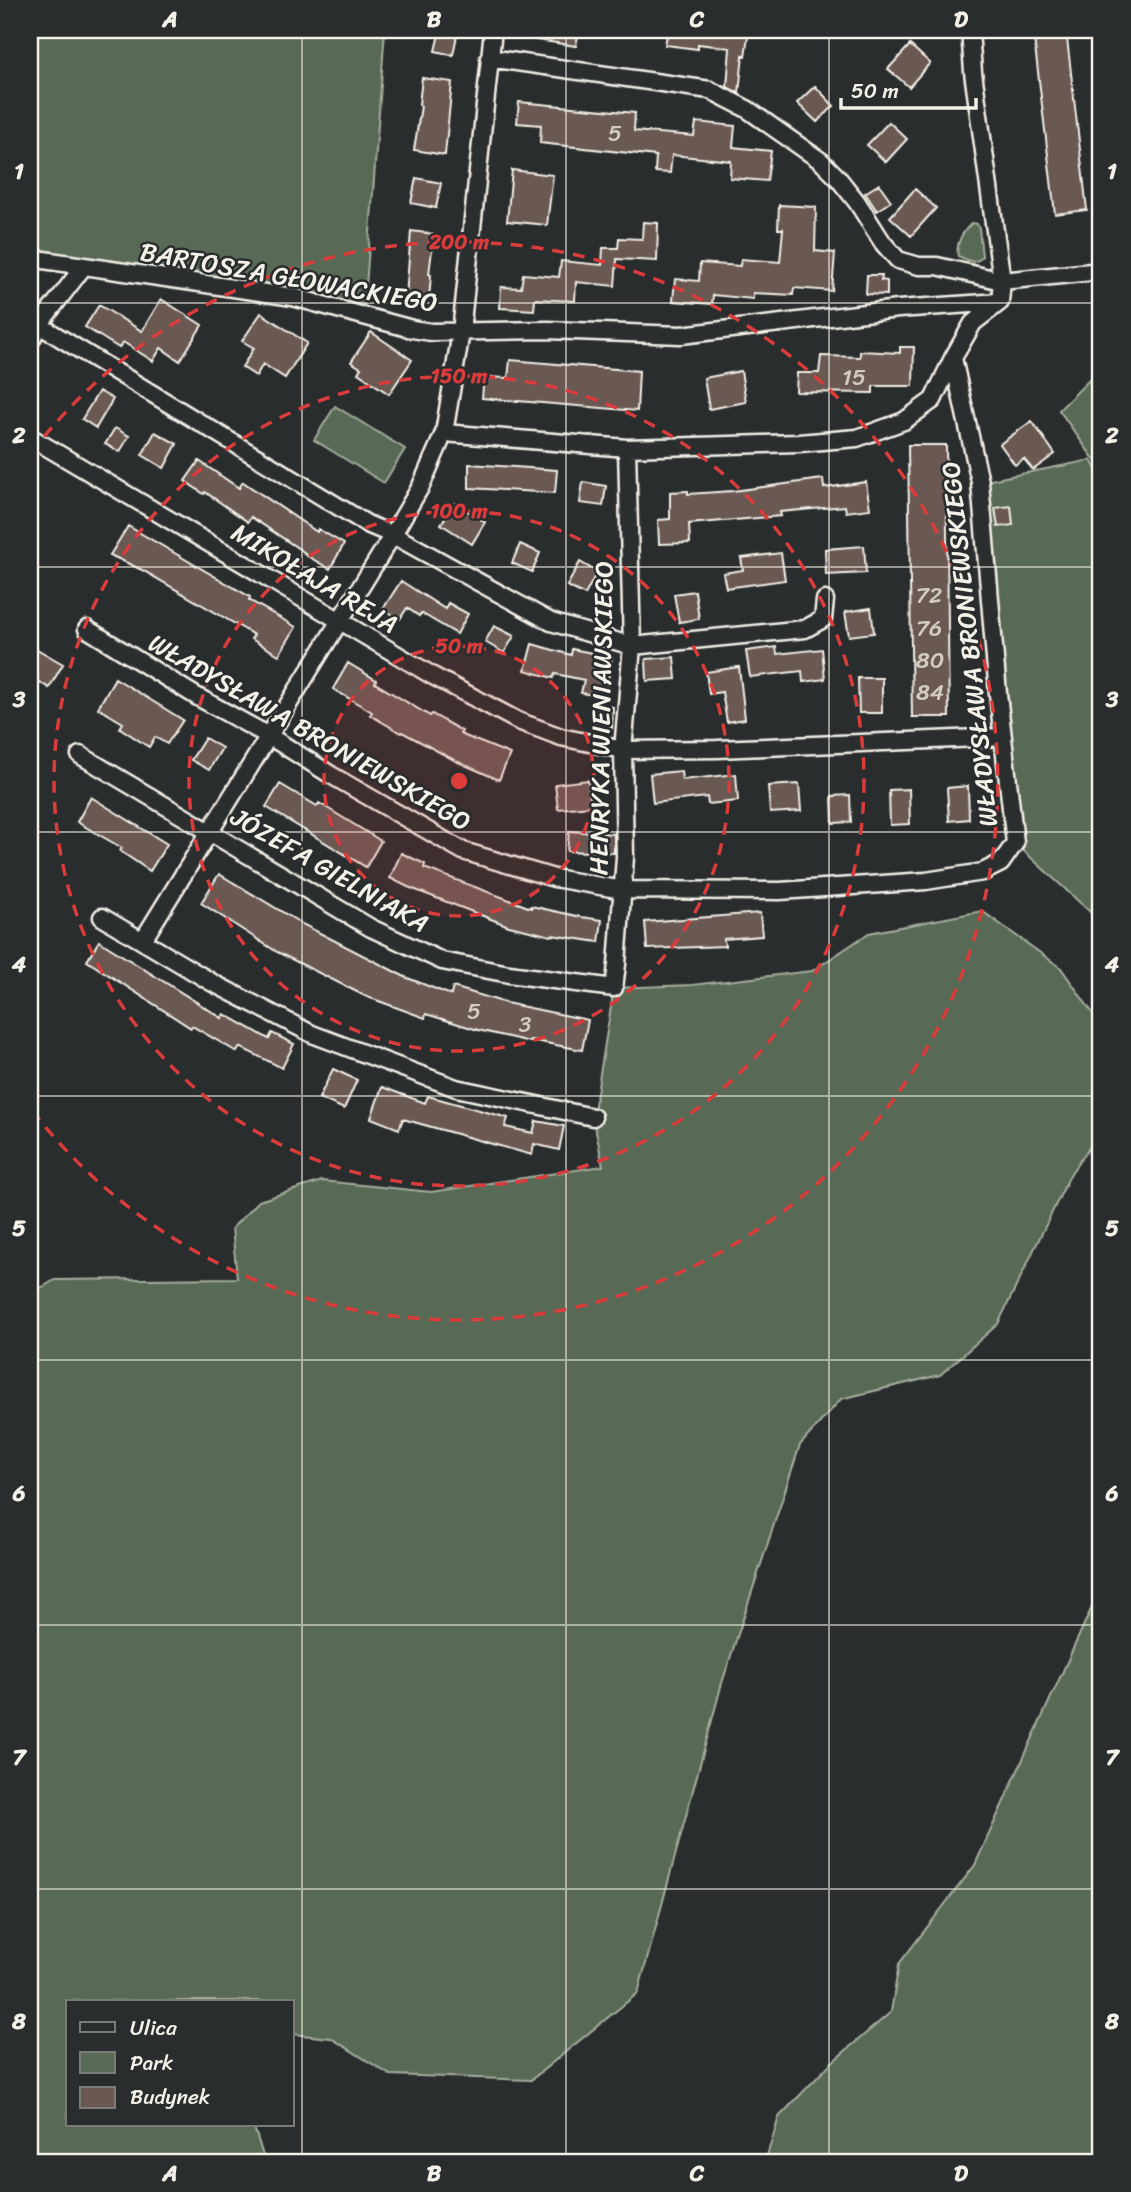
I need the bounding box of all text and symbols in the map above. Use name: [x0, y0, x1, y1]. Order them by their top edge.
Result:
text: A: [161, 0, 178, 40]
text: B: [427, 0, 442, 40]
text: C: [689, 0, 705, 40]
text: D: [954, 0, 969, 40]
scale bar: [841, 66, 975, 110]
text: 50 m: [851, 72, 899, 110]
house number: 5: [608, 113, 622, 154]
text: 1: [14, 151, 24, 192]
text: 1: [1107, 151, 1117, 192]
text: 200 m: [428, 223, 490, 261]
street label: BARTOSZA GŁOWACKIEGO: [137, 228, 441, 326]
text: 150 m: [431, 357, 488, 395]
house number: 15: [842, 357, 866, 398]
text: 2: [11, 415, 26, 456]
text: 2: [1104, 415, 1119, 456]
street label: WŁADYSŁAWA BRONIEWSKIEGO: [927, 459, 1011, 829]
text: 100 m: [430, 492, 488, 530]
street label: MIKOŁAJA REJA: [222, 510, 408, 646]
street label: HENRYKA WIENIAWSKIEGO: [575, 560, 627, 876]
house number: 72: [916, 575, 942, 616]
house number: 76: [916, 608, 942, 649]
street label: WŁADYSŁAWA BRONIEWSKIEGO: [139, 620, 481, 844]
text: 50 m: [435, 627, 484, 665]
house number: 80: [916, 640, 944, 681]
house number: 84: [916, 672, 944, 713]
text: 3: [12, 679, 26, 720]
text: 3: [1105, 679, 1119, 720]
centre of rings: [447, 769, 471, 793]
street label: JÓZEFA GIELNIAKA: [221, 794, 438, 946]
text: 4: [11, 944, 27, 985]
text: 4: [1104, 944, 1120, 985]
house number: 5: [467, 991, 481, 1032]
house number: 3: [519, 1004, 532, 1045]
text: 5: [12, 1208, 26, 1249]
text: 5: [1105, 1208, 1119, 1249]
text: 6: [11, 1473, 26, 1514]
text: 6: [1104, 1473, 1119, 1514]
text: 7: [12, 1737, 27, 1778]
text: 7: [1105, 1737, 1120, 1778]
legend: [66, 2000, 294, 2126]
text: 8: [11, 2001, 26, 2042]
text: 8: [1104, 2001, 1119, 2042]
text: Ulica: [130, 2009, 177, 2047]
text: Park: [130, 2044, 173, 2082]
text: Budynek: [130, 2078, 211, 2116]
text: A: [161, 2153, 178, 2192]
text: B: [427, 2153, 442, 2192]
text: C: [689, 2153, 705, 2192]
text: D: [954, 2153, 969, 2192]

